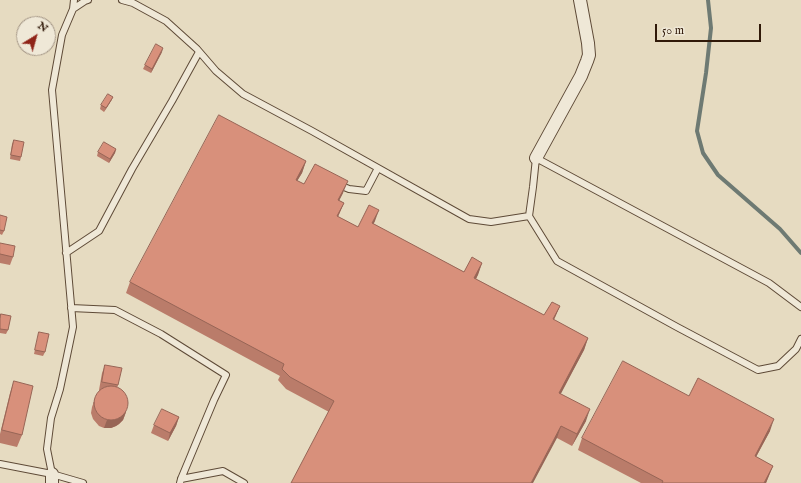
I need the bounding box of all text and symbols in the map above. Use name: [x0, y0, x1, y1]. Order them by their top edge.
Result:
north arrow: [16, 16, 56, 56]
scale bar: [657, 16, 763, 42]
text: N: [35, 19, 51, 36]
text: 50 m: [662, 23, 684, 38]

